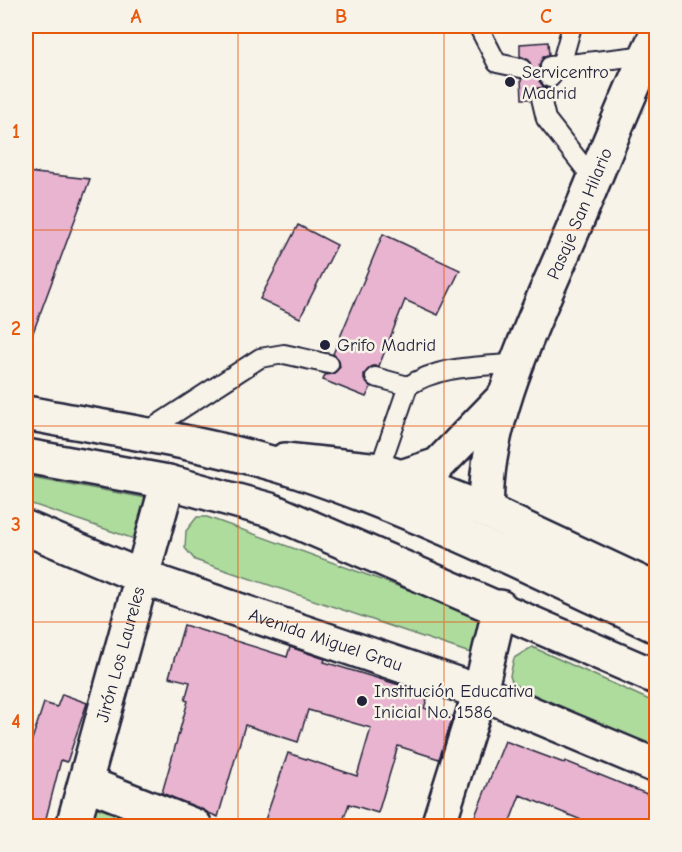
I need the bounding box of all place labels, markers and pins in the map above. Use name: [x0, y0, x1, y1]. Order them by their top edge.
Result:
place label: Servicentro Madrid: [522, 62, 609, 104]
marker: Servicentro Madrid: [503, 75, 517, 89]
place label: Grifo Madrid: [337, 335, 436, 356]
marker: Grifo Madrid: [318, 338, 332, 352]
place label: Institución Educativa Inicial No. 1586: [374, 681, 534, 723]
marker: Institución Educativa Inicial No. 1586: [355, 694, 369, 708]

